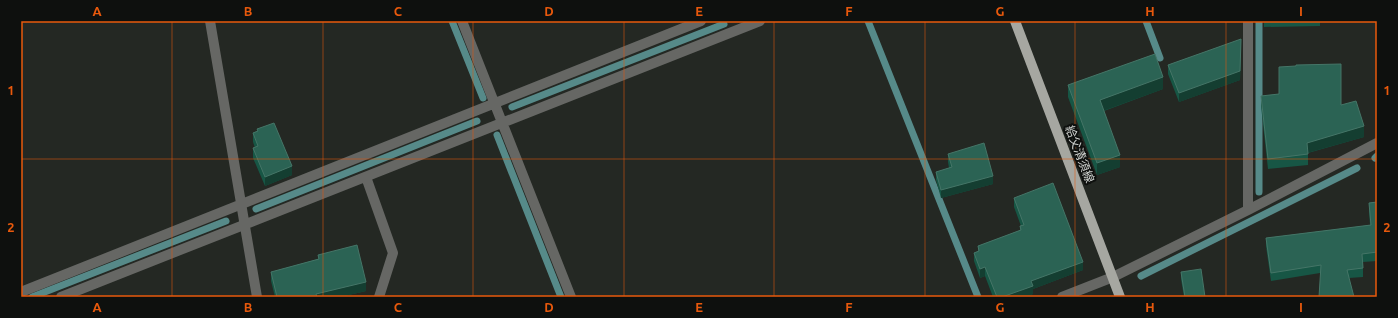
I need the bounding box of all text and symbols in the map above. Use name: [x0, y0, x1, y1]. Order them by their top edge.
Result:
text: A: [92, 4, 102, 18]
text: B: [244, 4, 253, 18]
text: C: [394, 4, 403, 18]
text: D: [544, 4, 554, 18]
text: E: [695, 4, 703, 18]
text: F: [845, 4, 853, 18]
text: G: [996, 4, 1005, 18]
text: H: [1145, 4, 1155, 18]
text: I: [1299, 4, 1303, 18]
text: 1: [7, 83, 15, 97]
text: 1: [1383, 83, 1391, 97]
street label: 給父清須線: [1063, 124, 1097, 184]
text: 2: [7, 220, 15, 234]
text: 2: [1383, 220, 1391, 234]
text: A: [92, 300, 102, 314]
text: B: [244, 300, 253, 314]
text: C: [394, 300, 403, 314]
text: D: [544, 300, 554, 314]
text: E: [695, 300, 703, 314]
text: F: [845, 300, 853, 314]
text: G: [996, 300, 1005, 314]
text: H: [1145, 300, 1155, 314]
text: I: [1299, 300, 1303, 314]

